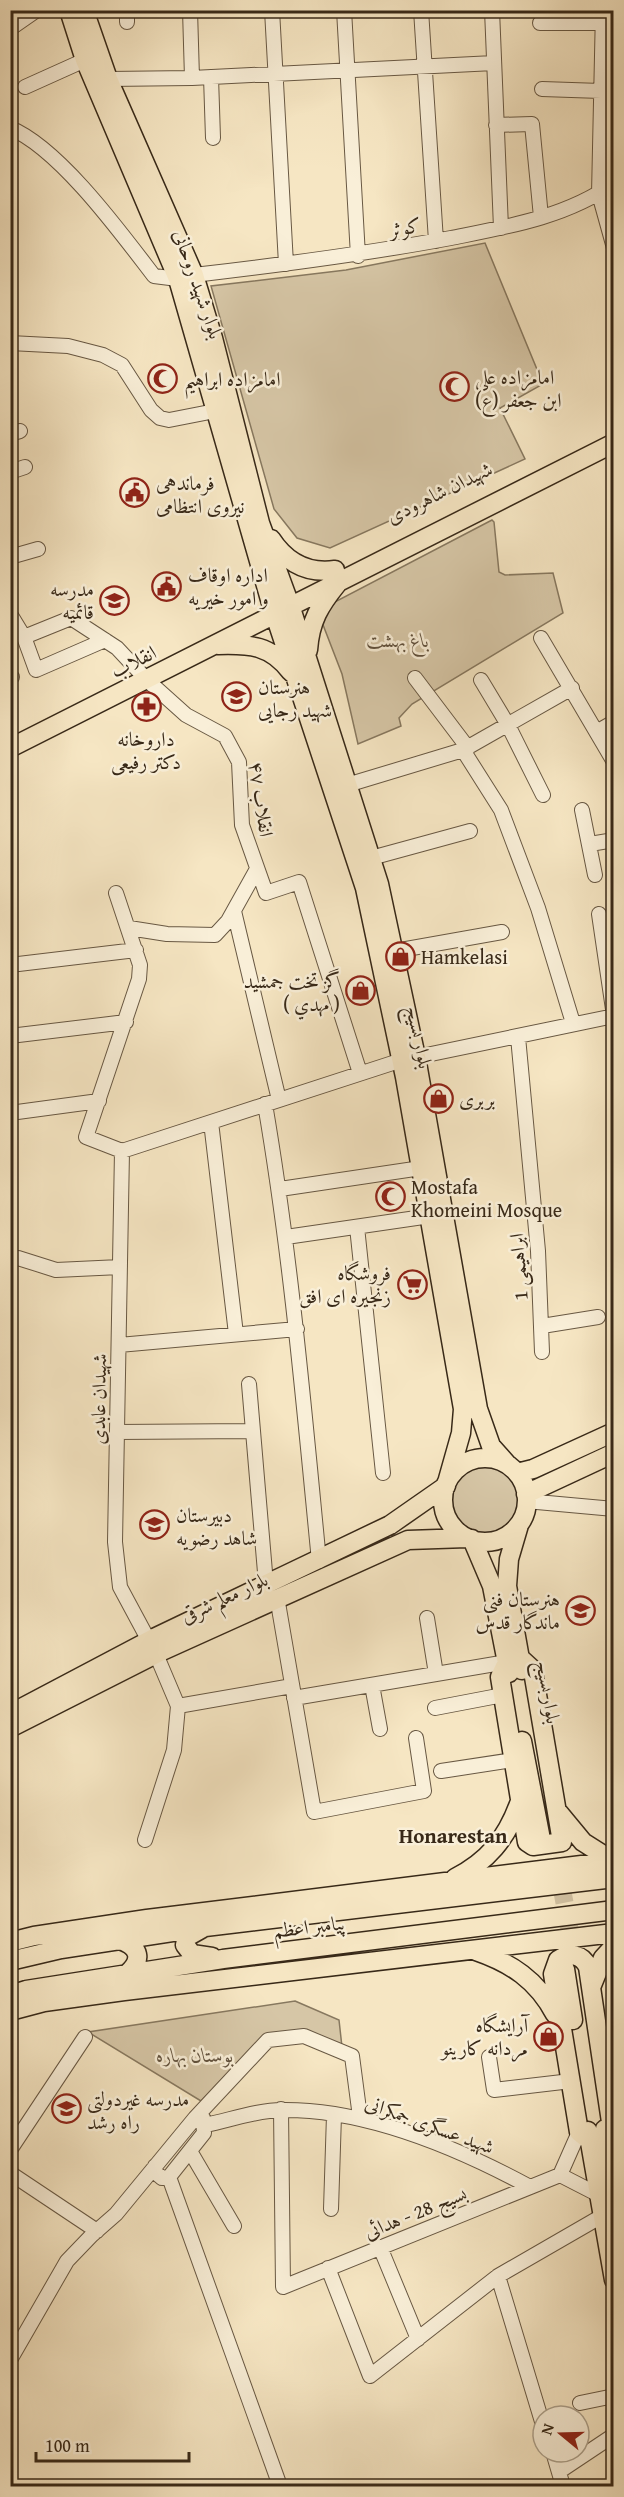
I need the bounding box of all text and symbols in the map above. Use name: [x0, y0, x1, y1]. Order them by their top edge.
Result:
street label: کوثر: [384, 210, 424, 245]
street label: بلوار شهید روحانی: [167, 225, 231, 343]
mosque icon: امامزاده ابراهیم: [147, 362, 179, 394]
place label: امامزاده علی‌ ابن جعفر (ع): [475, 362, 562, 418]
place label: امامزاده ابراهیم: [184, 364, 281, 399]
mosque icon: امامزاده علی‌ ابن جعفر (ع): [438, 371, 470, 403]
street label: شهیدان شاهرودی: [381, 454, 497, 530]
place label: فرماندهی نیروی انتظامی: [156, 468, 245, 520]
public building icon: فرماندهی نیروی انتظامی: [119, 477, 151, 509]
place label: اداره اوقاف و امور خیریه: [188, 560, 269, 612]
public building icon: اداره اوقاف و امور خیریه: [151, 570, 183, 602]
place label: مدرسه قائمیه: [50, 574, 94, 626]
school or university icon: مدرسه قائمیه: [99, 584, 131, 616]
park label: باغ بهشت: [367, 625, 430, 658]
street label: انقلاب: [105, 637, 161, 685]
place label: هنرستان شهید رجایی: [258, 672, 332, 724]
school or university icon: هنرستان شهید رجایی: [221, 681, 253, 713]
pharmacy icon: داروخانه دکتر رفیعی: [130, 691, 162, 723]
place label: داروخانه دکتر رفیعی: [111, 724, 181, 776]
street label: انقلاب ۴۷: [242, 759, 282, 839]
shop icon: Hamkelasi: [384, 940, 416, 972]
place label: Hamkelasi: [421, 942, 508, 971]
place label: گز تخت جمشيد ( مهدي ): [244, 966, 340, 1020]
shop icon: گز تخت جمشيد ( مهدي ): [345, 975, 377, 1007]
street label: بلوار بسیج: [395, 1003, 441, 1072]
shop icon: بربری: [422, 1082, 454, 1114]
place label: بربری: [459, 1084, 495, 1113]
place label: Mostafa Khomeini Mosque: [411, 1172, 562, 1224]
mosque icon: Mostafa Khomeini Mosque: [374, 1181, 406, 1213]
street label: ابراهیمی 1: [501, 1233, 535, 1301]
place label: فروشگاه زنجیره ای افق: [299, 1258, 391, 1310]
supermarket icon: فروشگاه زنجیره ای افق: [396, 1268, 428, 1300]
street label: شهیدان عابدی: [83, 1353, 113, 1445]
place label: دبیرستان شاهد رضویه: [176, 1500, 257, 1552]
school or university icon: دبیرستان شاهد رضویه: [139, 1509, 171, 1541]
street label: بلوار معلم شرقی: [176, 1564, 275, 1636]
place label: هنرستان فنی ماندگار قدس: [475, 1584, 560, 1636]
school or university icon: هنرستان فنی ماندگار قدس: [565, 1594, 597, 1626]
street label: بلوار بسیج: [525, 1658, 569, 1727]
district label: Honarestan: [399, 1820, 508, 1851]
street label: پیامبر اعظم: [271, 1907, 347, 1950]
place label: آرایشگاه مردانه کارینو: [439, 2010, 531, 2062]
shop icon: آرایشگاه مردانه کارینو: [533, 2020, 565, 2052]
park label: بوستان بهاره: [156, 2040, 234, 2069]
place label: مدرسه غیردولتی راه رشد: [87, 2084, 189, 2136]
street label: شهید عسگری جمکرانی: [361, 2087, 499, 2161]
school or university icon: مدرسه غیردولتی راه رشد: [50, 2093, 82, 2125]
street label: بسیج 28 - هدائی: [359, 2178, 473, 2250]
north arrow: [531, 2404, 591, 2464]
text: N: [534, 2420, 560, 2438]
scale bar: [36, 2425, 189, 2463]
text: 100 m: [45, 2432, 90, 2459]

